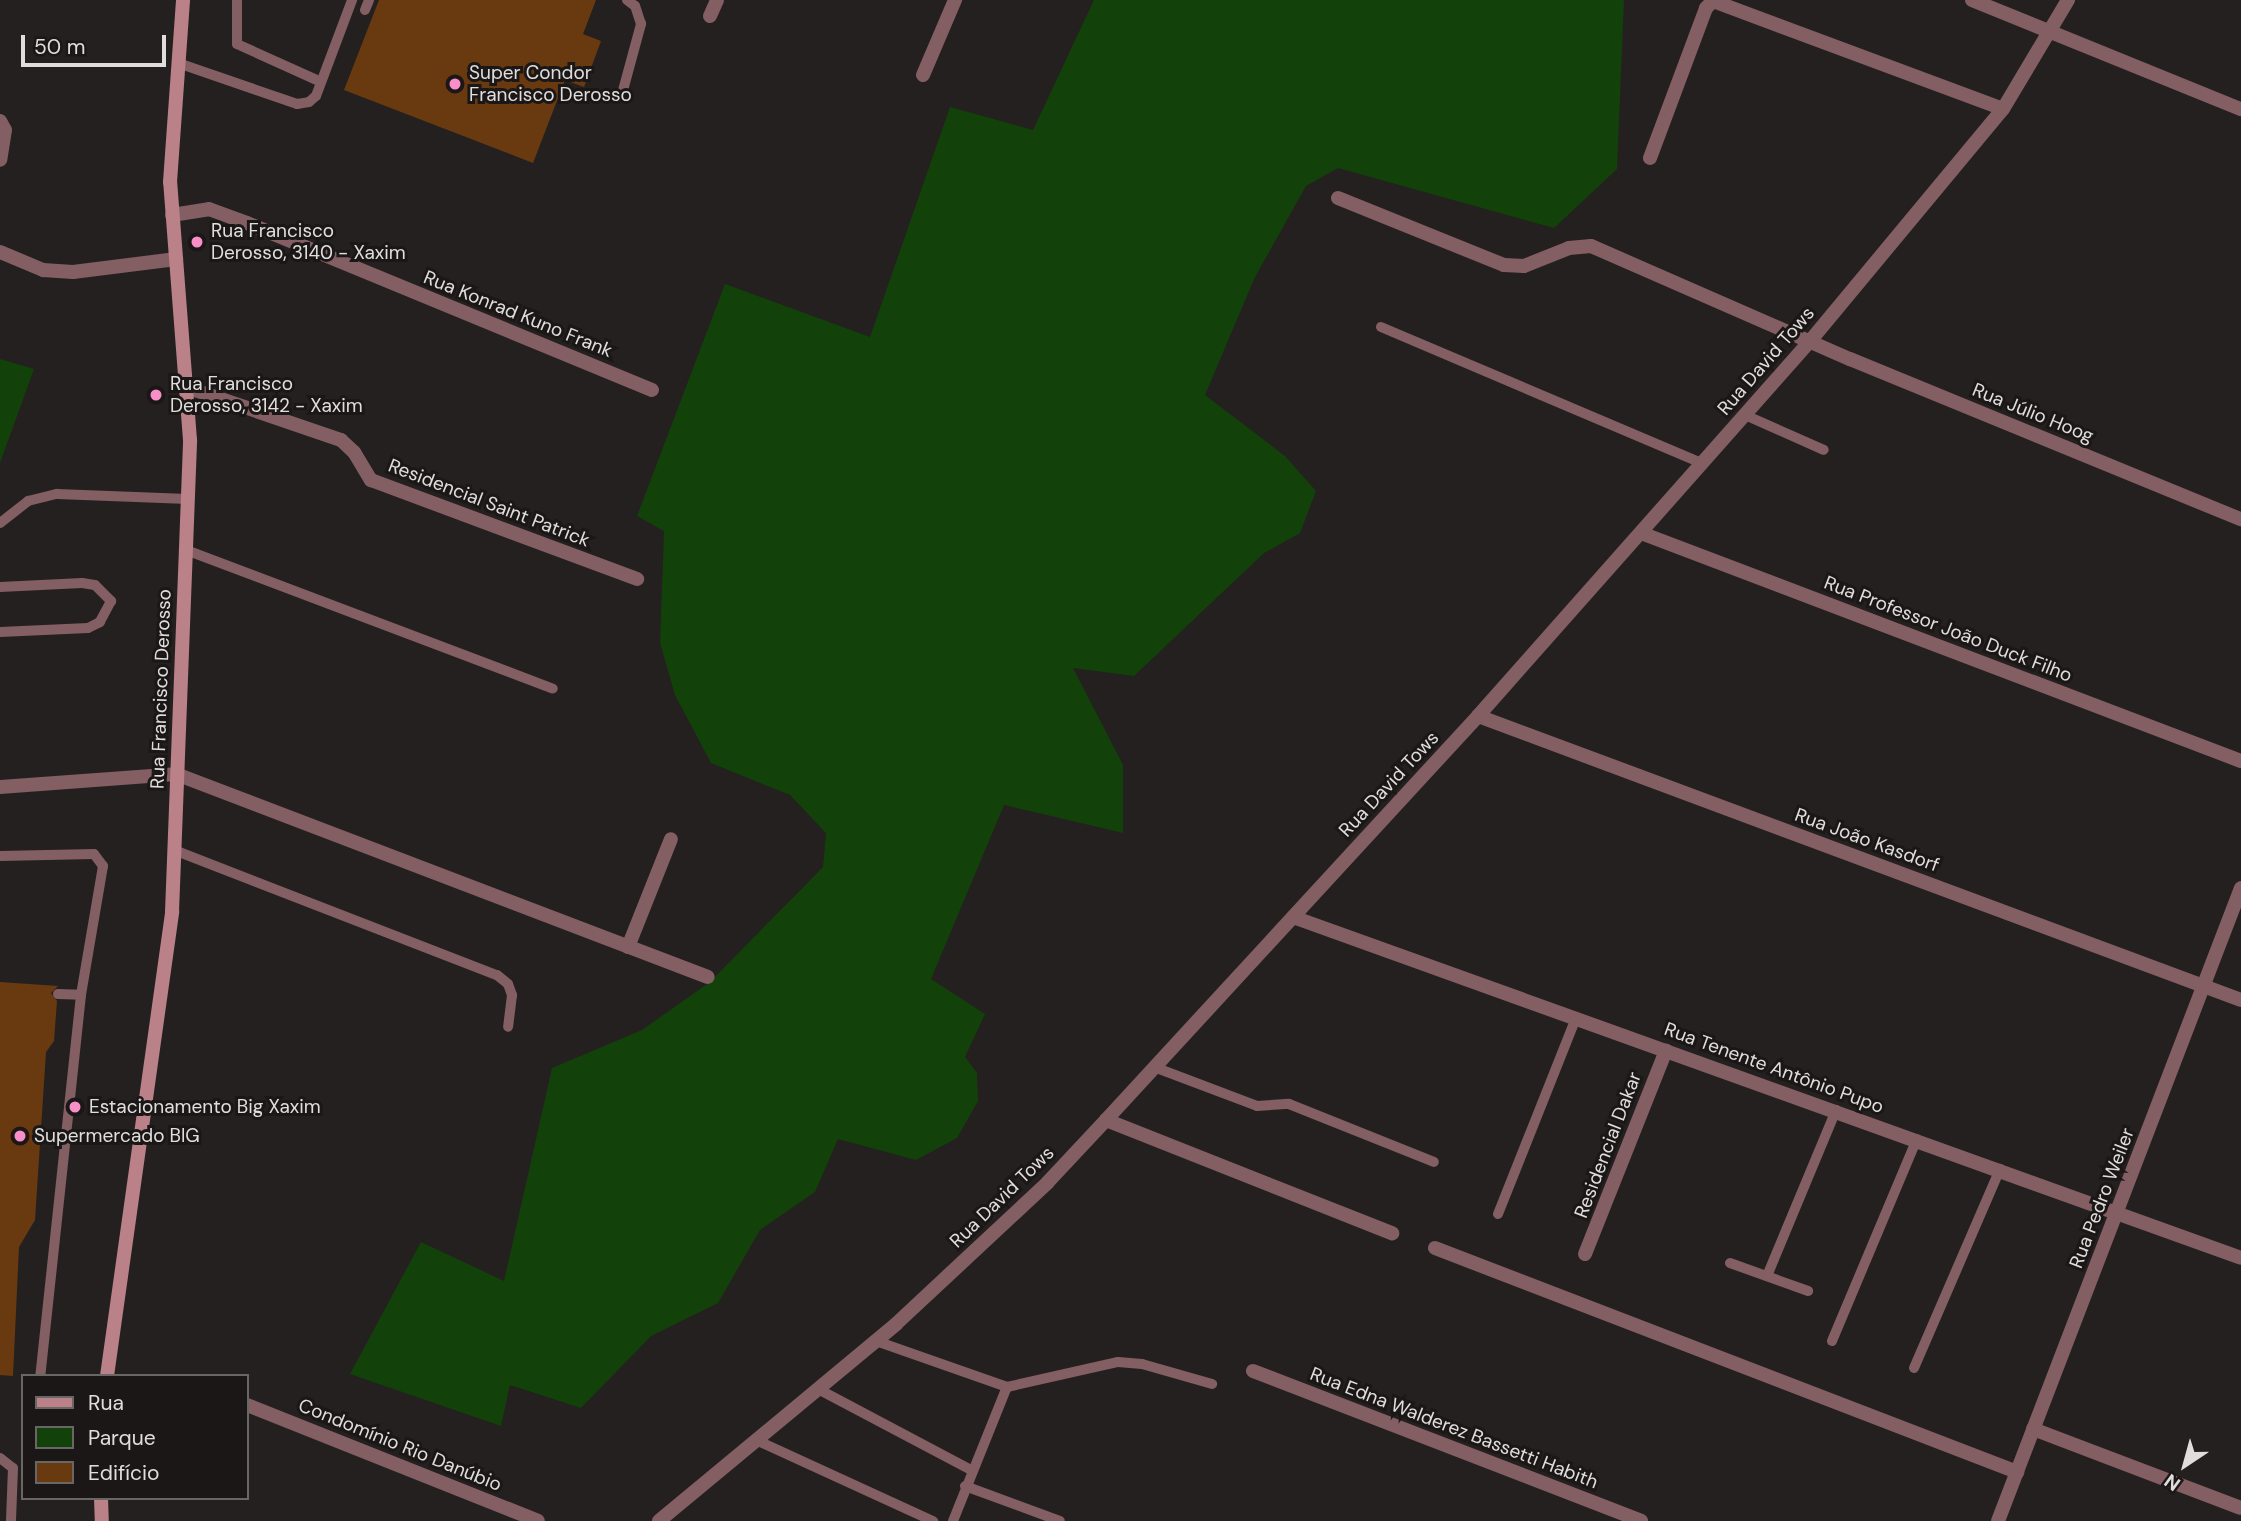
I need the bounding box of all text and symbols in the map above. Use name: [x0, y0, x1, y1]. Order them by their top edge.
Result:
scale bar: [24, 21, 170, 65]
text: 50 m: [34, 33, 85, 61]
place label: Super Condor Francisco Derosso: [469, 62, 632, 106]
marker: Super Condor Francisco Derosso: [447, 76, 463, 92]
place label: Rua Francisco Derosso, 3140 - Xaxim: [211, 220, 406, 264]
marker: Rua Francisco Derosso, 3140 - Xaxim: [189, 234, 205, 250]
street label: Rua Konrad Kuno Frank: [420, 266, 616, 362]
street label: Rua David Tows: [1713, 302, 1819, 420]
place label: Rua Francisco Derosso, 3142 - Xaxim: [170, 373, 363, 417]
street label: Rua Júlio Hoog: [1969, 378, 2097, 448]
marker: Rua Francisco Derosso, 3142 - Xaxim: [148, 387, 164, 403]
street label: Residencial Saint Patrick: [385, 454, 593, 552]
street label: Rua Professor João Duck Filho: [1821, 571, 2075, 687]
street label: Rua Francisco Derosso: [146, 589, 176, 789]
street label: Rua David Tows: [1334, 726, 1444, 842]
street label: Rua João Kasdorf: [1792, 803, 1942, 877]
street label: Rua Tenente Antônio Pupo: [1661, 1018, 1887, 1118]
street label: Residencial Dakar: [1570, 1069, 1646, 1221]
place label: Estacionamento Big Xaxim: [89, 1096, 321, 1118]
marker: Estacionamento Big Xaxim: [67, 1099, 83, 1115]
place label: Supermercado BIG: [34, 1125, 200, 1147]
street label: Rua Pedro Weiler: [2065, 1125, 2139, 1271]
marker: Supermercado BIG: [12, 1128, 28, 1144]
street label: Rua David Tows: [945, 1142, 1059, 1252]
street label: Rua Edna Walderez Bassetti Habith: [1307, 1362, 1601, 1494]
legend: [21, 1374, 248, 1500]
text: Rua: [88, 1389, 124, 1417]
street label: Condomínio Rio Danúbio: [295, 1394, 505, 1496]
text: Parque: [88, 1424, 156, 1452]
north arrow: [2150, 1430, 2220, 1500]
text: Edifício: [88, 1459, 159, 1487]
text: N: [2159, 1468, 2185, 1497]

